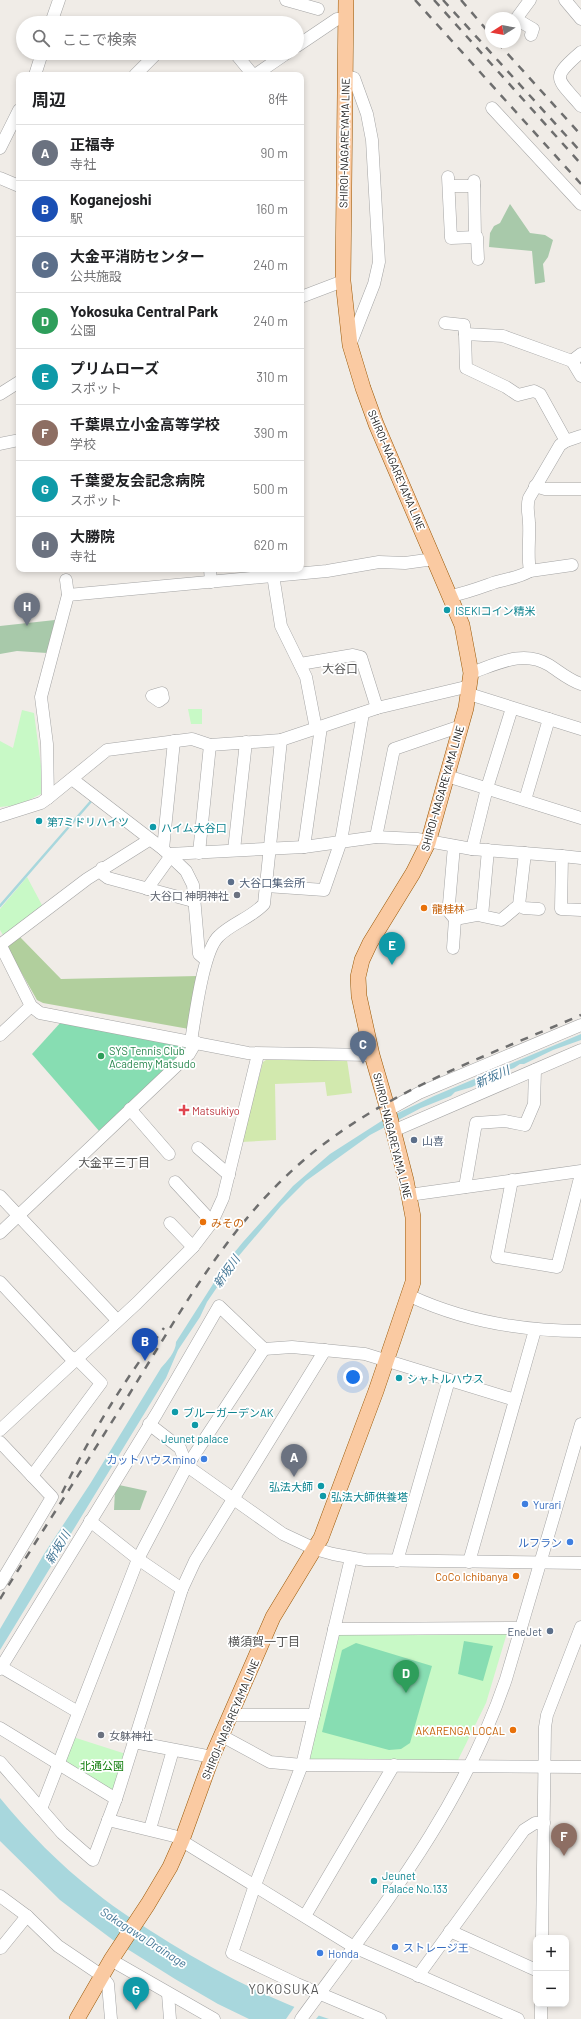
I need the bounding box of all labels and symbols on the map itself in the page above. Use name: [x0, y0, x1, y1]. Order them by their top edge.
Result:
north arrow: [485, 12, 521, 48]
street label: SHIROI-NAGAREYAMA LINE: [336, 78, 352, 208]
street label: SHIROI-NAGAREYAMA LINE: [366, 408, 428, 533]
pin: H: [14, 593, 40, 626]
place label: ISEKIコイン精米: [455, 604, 536, 617]
marker: ISEKIコイン精米: [442, 605, 452, 615]
district label: 大谷口: [322, 661, 358, 675]
street label: SHIROI-NAGAREYAMA LINE: [418, 723, 466, 852]
place label: 第7ミドリハイツ: [47, 815, 129, 828]
marker: 第7ミドリハイツ: [34, 816, 44, 826]
place label: ハイム大谷口: [161, 821, 227, 834]
marker: ハイム大谷口: [148, 822, 158, 832]
place label: 大谷口集会所: [239, 876, 306, 889]
marker: 大谷口集会所: [226, 877, 236, 887]
place label: 大谷口 神明神社: [150, 889, 229, 902]
marker: 大谷口 神明神社: [232, 890, 242, 900]
place label: 龍桂林: [432, 902, 465, 915]
marker: 龍桂林: [419, 903, 429, 913]
pin: E: [379, 932, 405, 965]
pin: C: [350, 1031, 376, 1064]
place label: SYS Tennis Club Academy Matsudo: [109, 1044, 196, 1070]
marker: SYS Tennis Club Academy Matsudo: [96, 1051, 106, 1061]
water label: 新坂川: [473, 1061, 513, 1090]
street label: SHIROI-NAGAREYAMA LINE: [371, 1071, 415, 1201]
place label: Matsukiyo: [192, 1104, 240, 1117]
marker: Matsukiyo: [179, 1105, 189, 1115]
place label: 山喜: [422, 1134, 444, 1147]
marker: 山喜: [409, 1135, 419, 1145]
district label: 大金平三丁目: [78, 1155, 150, 1169]
place label: みその: [211, 1216, 244, 1229]
marker: みその: [198, 1217, 208, 1227]
water label: 新坂川: [210, 1251, 243, 1290]
pin: B: [132, 1328, 158, 1361]
your location: [343, 1367, 363, 1387]
place label: シャトルハウス: [407, 1372, 484, 1385]
marker: シャトルハウス: [394, 1373, 404, 1383]
place label: ブルーガーデンAK: [183, 1406, 274, 1419]
marker: ブルーガーデンAK: [170, 1407, 180, 1417]
marker: Jeunet palace: [190, 1420, 200, 1430]
place label: Jeunet palace: [161, 1432, 229, 1445]
pin: A: [281, 1444, 307, 1477]
place label: カットハウスmino: [106, 1453, 196, 1466]
marker: カットハウスmino: [199, 1454, 209, 1464]
place label: 弘法大師: [269, 1480, 313, 1493]
marker: 弘法大師: [316, 1481, 326, 1491]
place label: 弘法大師供養塔: [331, 1490, 408, 1503]
marker: 弘法大師供養塔: [318, 1491, 328, 1501]
place label: Yurari: [533, 1498, 561, 1511]
marker: Yurari: [520, 1499, 530, 1509]
water label: 新坂川: [42, 1526, 73, 1566]
place label: ルフラン: [518, 1536, 562, 1549]
marker: ルフラン: [565, 1537, 575, 1547]
place label: CoCo Ichibanya: [435, 1570, 508, 1583]
marker: CoCo Ichibanya: [511, 1571, 521, 1581]
place label: EneJet: [507, 1625, 542, 1638]
marker: EneJet: [545, 1626, 555, 1636]
district label: 横須賀一丁目: [228, 1634, 300, 1648]
street label: SHIROI-NAGAREYAMA LINE: [199, 1656, 261, 1781]
pin: D: [393, 1660, 419, 1693]
place label: AKARENGA LOCAL: [416, 1724, 505, 1737]
marker: AKARENGA LOCAL: [508, 1725, 518, 1735]
place label: 女躰神社: [109, 1729, 153, 1742]
marker: 女躰神社: [96, 1730, 106, 1740]
park label: 北通公園: [80, 1759, 124, 1772]
pin: F: [551, 1823, 577, 1856]
place label: Jeunet Palace No.133: [382, 1869, 448, 1895]
marker: Jeunet Palace No.133: [369, 1876, 379, 1886]
water label: Sakagawa Drainage: [98, 1904, 190, 1970]
place label: ストレージ王: [403, 1941, 469, 1954]
marker: ストレージ王: [390, 1942, 400, 1952]
place label: Honda: [328, 1947, 359, 1960]
marker: Honda: [315, 1948, 325, 1958]
pin: G: [123, 1977, 149, 2010]
district label: YOKOSUKA: [248, 1981, 320, 1997]

